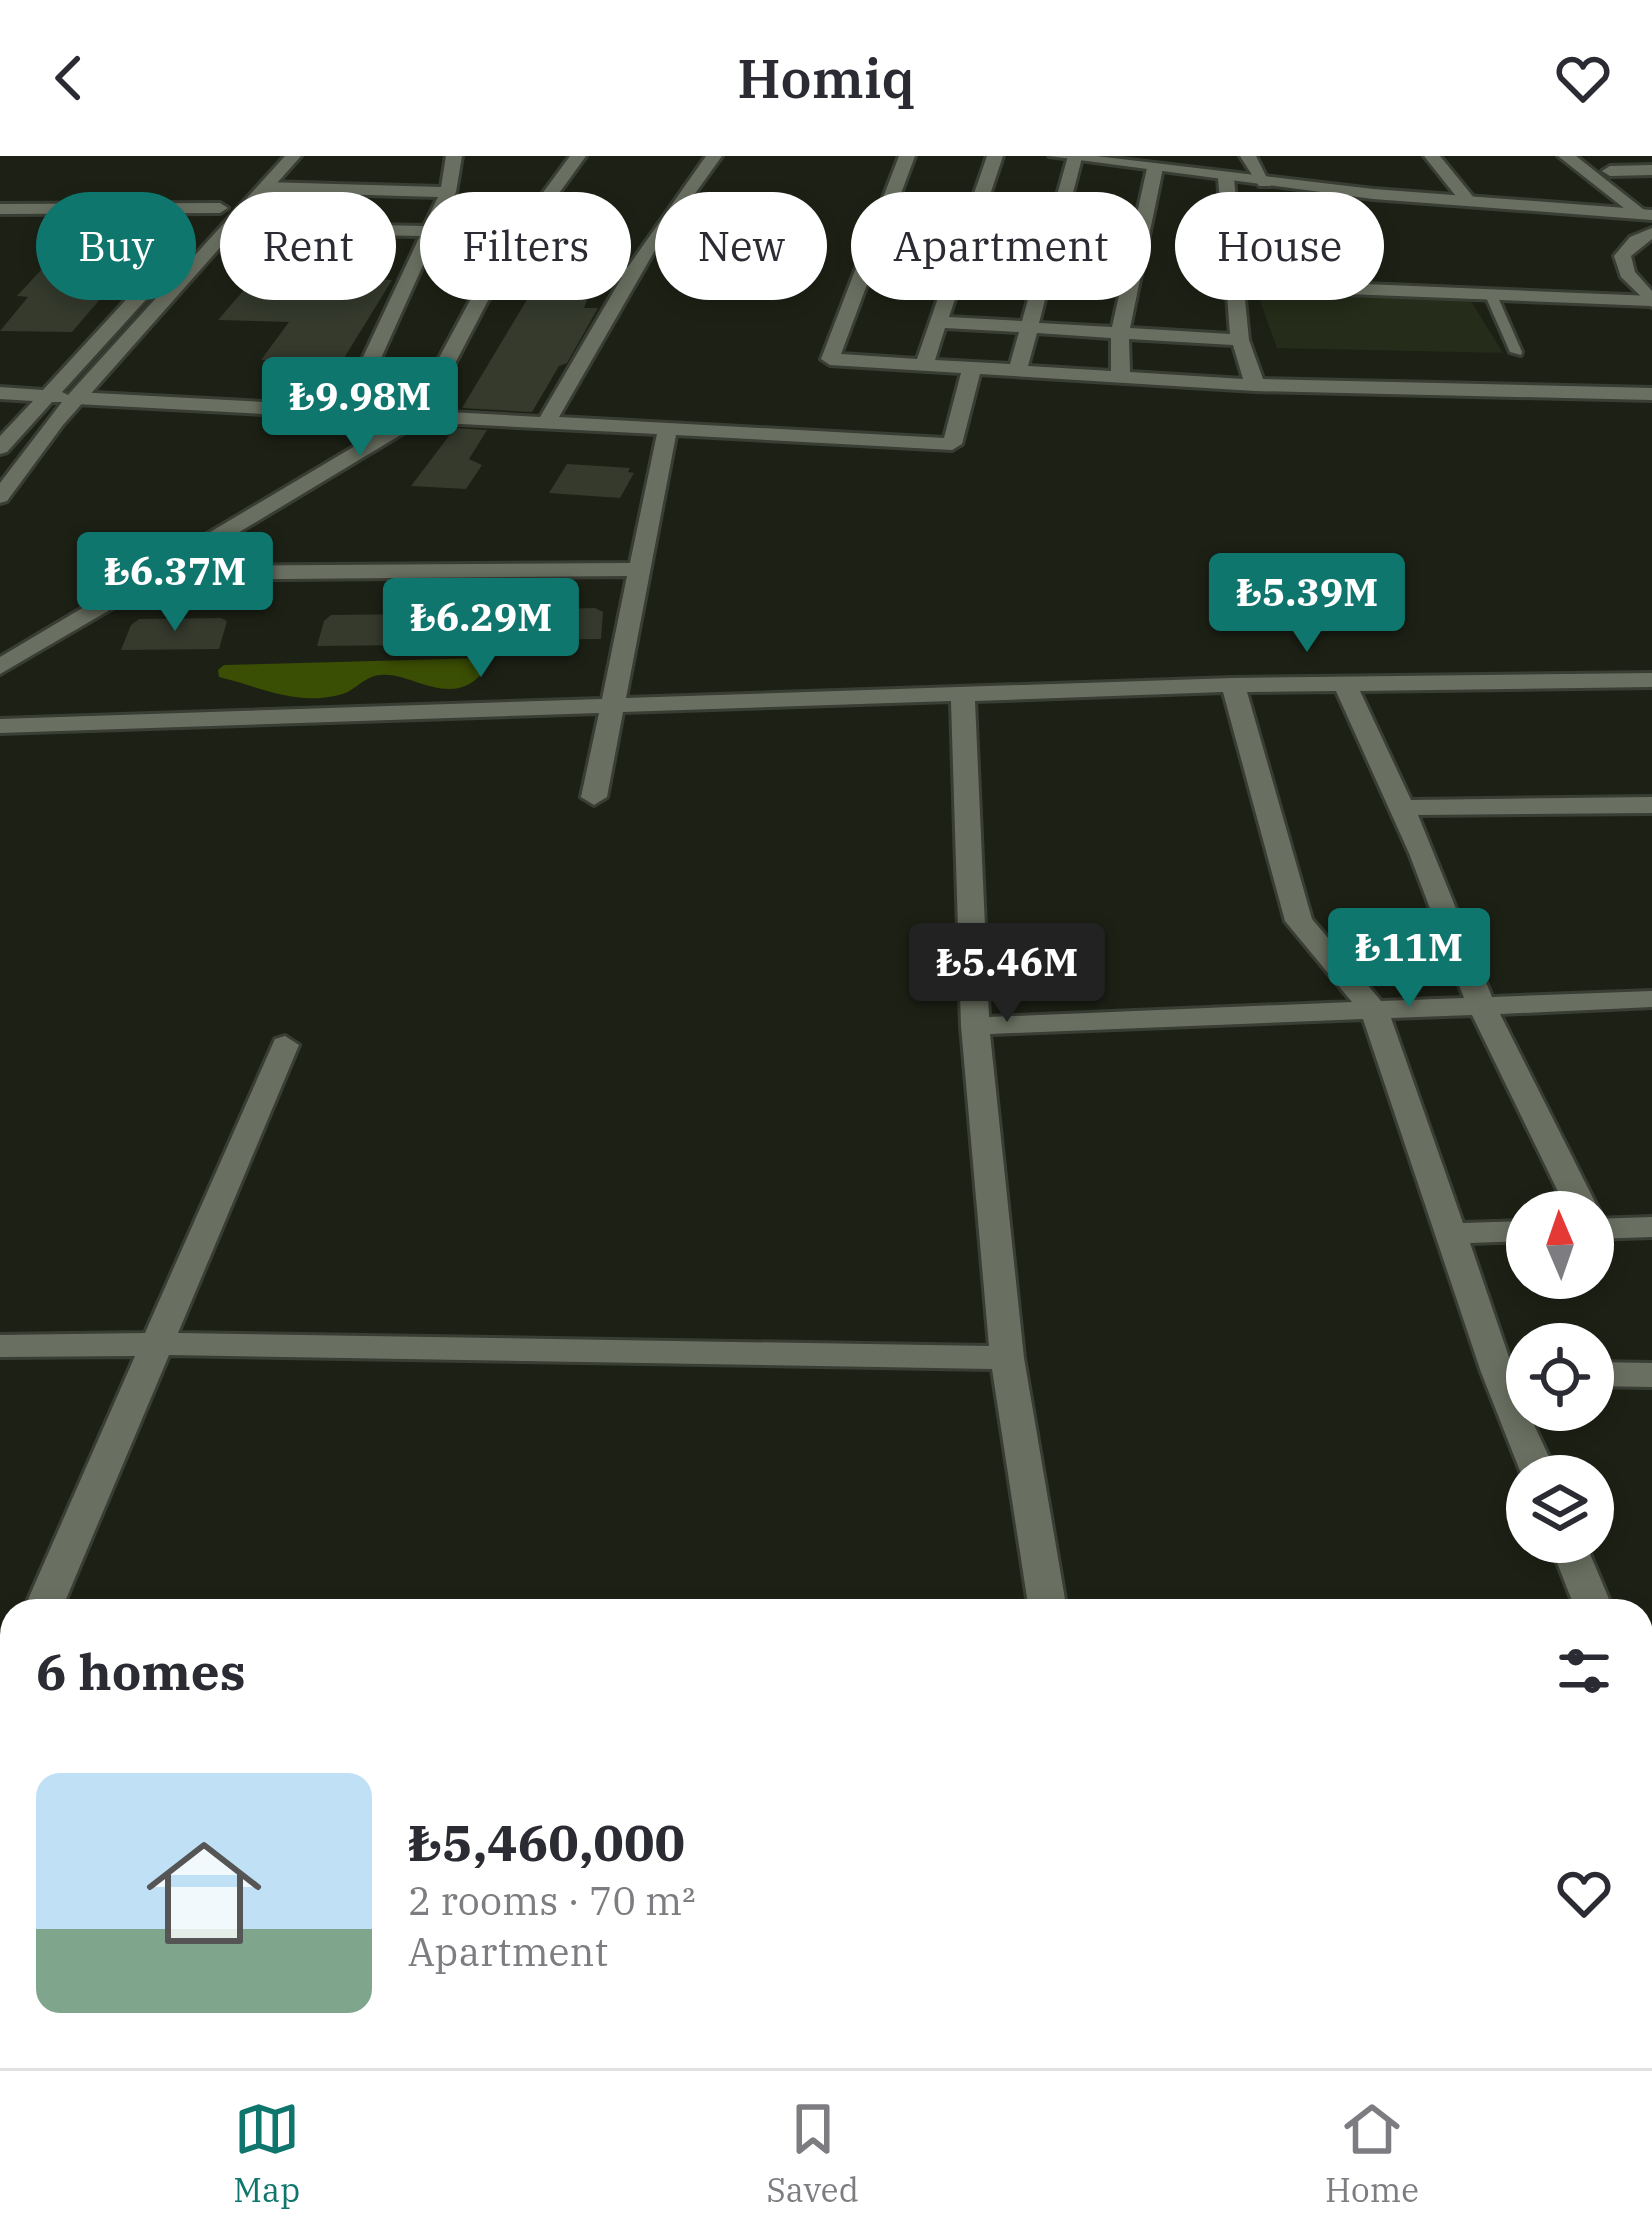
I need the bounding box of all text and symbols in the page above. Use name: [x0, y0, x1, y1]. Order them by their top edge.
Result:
text: Homiq: [737, 43, 915, 113]
icon: back: [36, 45, 102, 111]
icon: heart: [1550, 45, 1616, 111]
chip: Buy: [36, 192, 196, 300]
chip: Rent: [220, 192, 396, 300]
chip: Filters: [420, 192, 631, 300]
chip: New: [655, 192, 827, 300]
chip: Apartment: [851, 192, 1151, 300]
chip: House: [1175, 192, 1384, 300]
pin: ₺9.98M: [262, 357, 458, 459]
text: ₺9.98M: [289, 370, 431, 421]
pin: ₺6.37M: [77, 532, 273, 634]
text: ₺6.37M: [104, 545, 246, 596]
pin: ₺5.39M: [1209, 553, 1405, 655]
text: ₺5.39M: [1236, 566, 1378, 617]
pin: ₺6.29M: [383, 578, 579, 680]
text: ₺6.29M: [410, 591, 552, 642]
pin: ₺11M: [1338, 908, 1480, 1010]
text: ₺11M: [1355, 921, 1463, 972]
pin: ₺5.46M: [909, 923, 1105, 1025]
text: ₺5.46M: [936, 936, 1078, 987]
north arrow: [1506, 1191, 1614, 1299]
map controls: [1506, 1191, 1614, 1563]
button: locate: [1506, 1323, 1614, 1431]
button: layers: [1506, 1455, 1614, 1563]
text: 6 homes: [36, 1638, 246, 1704]
icon: filters: [1551, 1638, 1617, 1704]
text: ₺5,460,000: [408, 1809, 685, 1875]
icon: home: [132, 1821, 276, 1965]
icon: heart: [1551, 1860, 1617, 1926]
text: 2 rooms · 70 m²: [408, 1875, 696, 1926]
text: Apartment: [408, 1926, 608, 1977]
tab: Map: [233, 2096, 300, 2211]
tab: Saved: [766, 2096, 859, 2211]
tab: Home: [1325, 2096, 1419, 2211]

